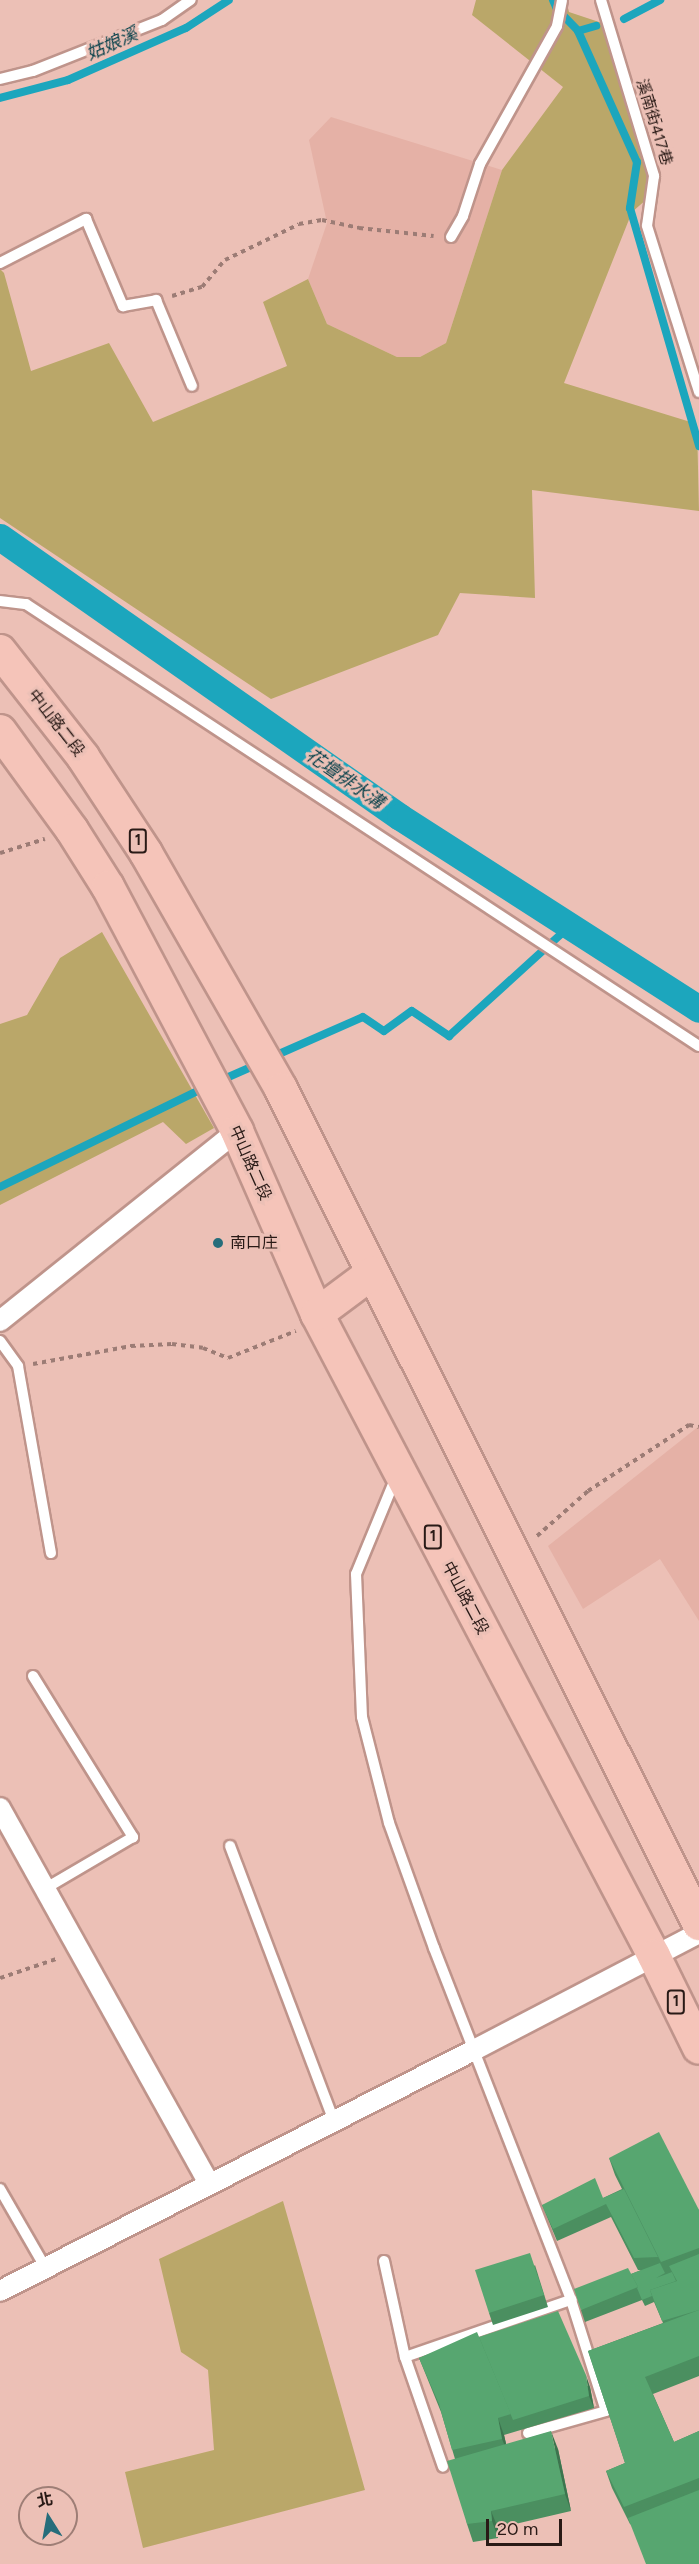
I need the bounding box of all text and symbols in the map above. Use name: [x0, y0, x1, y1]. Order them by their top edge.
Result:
water label: 姑娘溪: [83, 23, 141, 65]
street label: 溪南街417巷: [632, 77, 676, 167]
street label: 中山路二段: [24, 686, 88, 760]
water label: 花壇排水溝: [302, 744, 388, 814]
road number: 1: [128, 829, 148, 853]
street label: 中山路二段: [225, 1123, 275, 1203]
place label: 南口庄: [230, 1233, 278, 1253]
marker: 南口庄: [211, 1236, 225, 1250]
road number: 1: [422, 1525, 444, 1549]
street label: 中山路二段: [438, 1558, 492, 1638]
road number: 1: [666, 1990, 686, 2014]
north arrow: [18, 2486, 78, 2546]
text: 北: [35, 2489, 55, 2511]
scale bar: [489, 2507, 566, 2545]
text: 20 m: [497, 2518, 538, 2540]

